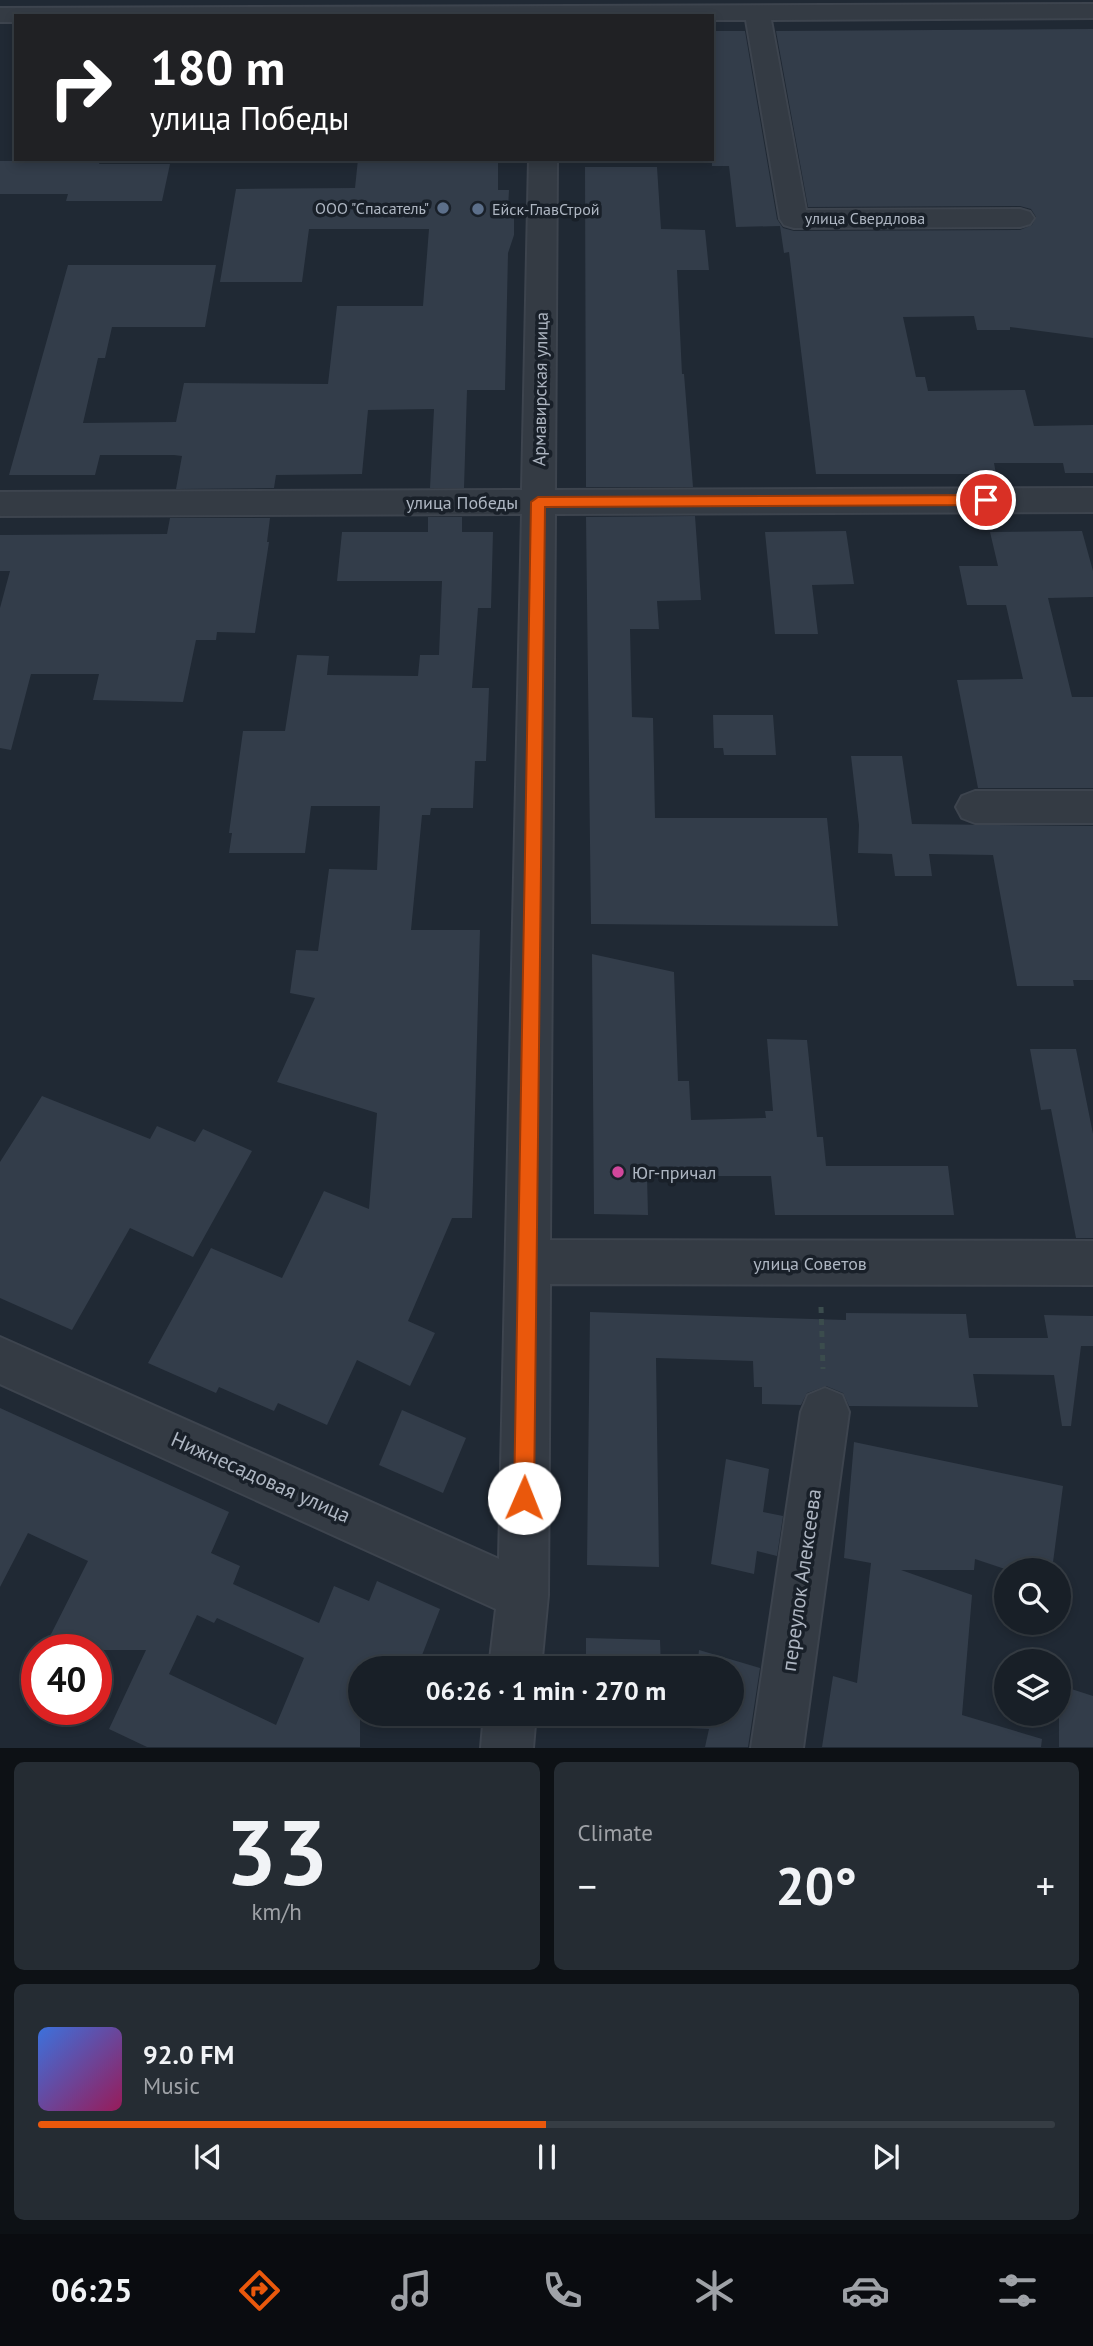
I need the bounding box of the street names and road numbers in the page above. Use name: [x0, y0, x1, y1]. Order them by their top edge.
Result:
street label: улица Свердлова: [805, 208, 925, 228]
street label: Армавирская улица: [527, 312, 553, 466]
street label: улица Победы: [406, 491, 518, 514]
street label: улица Советов: [753, 1252, 867, 1275]
street label: Нижнесадовая улица: [167, 1425, 355, 1529]
street label: переулок Алексеева: [775, 1487, 827, 1673]

